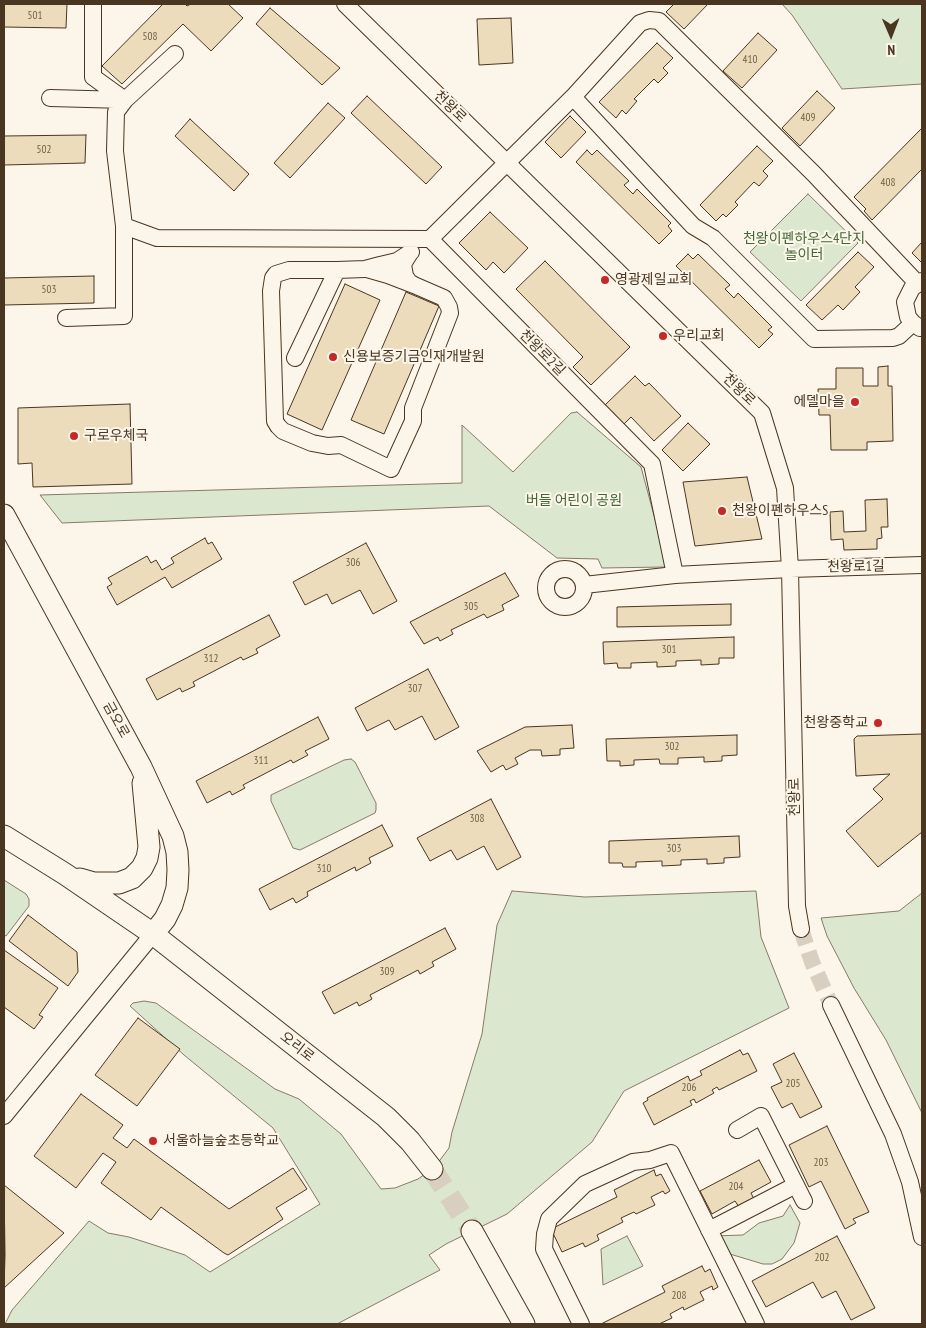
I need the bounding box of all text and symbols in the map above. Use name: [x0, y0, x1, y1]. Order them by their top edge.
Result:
house number: 501: [28, 9, 42, 23]
north arrow: [866, 10, 916, 60]
house number: 508: [143, 30, 157, 44]
text: N: [887, 41, 895, 59]
house number: 410: [743, 53, 757, 67]
street label: 천왕로: [430, 88, 470, 126]
house number: 409: [801, 111, 815, 125]
house number: 502: [37, 143, 51, 157]
house number: 408: [881, 176, 895, 190]
park label: 천왕이펜하우스4단지 놀이터: [743, 231, 865, 264]
place label: 영광제일교회: [615, 272, 692, 288]
marker: 영광제일교회: [599, 274, 611, 286]
house number: 503: [42, 283, 56, 297]
street label: 천왕로2길: [516, 327, 568, 379]
place label: 우리교회: [673, 328, 725, 344]
marker: 우리교회: [657, 330, 669, 342]
place label: 신용보증기금인재개발원: [343, 349, 485, 365]
marker: 신용보증기금인재개발원: [327, 351, 339, 363]
street label: 천왕로: [719, 371, 759, 409]
place label: 에델마을: [793, 394, 845, 410]
marker: 에델마을: [849, 396, 861, 408]
place label: 구로우체국: [84, 428, 148, 444]
marker: 구로우체국: [68, 430, 80, 442]
park label: 버들 어린이 공원: [526, 493, 622, 509]
place label: 천왕이펜하우스S: [732, 503, 828, 519]
marker: 천왕이펜하우스S: [716, 505, 728, 517]
house number: 306: [346, 556, 360, 570]
street label: 천왕로1길: [827, 558, 885, 576]
house number: 305: [464, 600, 478, 614]
house number: 301: [662, 643, 676, 657]
house number: 312: [204, 652, 218, 666]
house number: 307: [408, 682, 422, 696]
street label: 금오로: [99, 699, 133, 741]
place label: 천왕중학교: [804, 715, 868, 731]
marker: 천왕중학교: [872, 717, 884, 729]
house number: 302: [665, 740, 679, 754]
house number: 311: [254, 754, 268, 768]
street label: 천왕로: [786, 778, 804, 816]
house number: 308: [470, 812, 484, 826]
house number: 303: [667, 842, 681, 856]
house number: 310: [317, 862, 331, 876]
house number: 309: [380, 965, 394, 979]
street label: 오리로: [277, 1028, 317, 1066]
house number: 205: [786, 1077, 800, 1091]
house number: 206: [682, 1081, 696, 1095]
place label: 서울하늘숲초등학교: [163, 1133, 279, 1149]
marker: 서울하늘숲초등학교: [147, 1135, 159, 1147]
house number: 203: [814, 1156, 828, 1170]
house number: 204: [729, 1180, 743, 1194]
house number: 202: [815, 1251, 829, 1265]
house number: 208: [672, 1289, 686, 1303]

